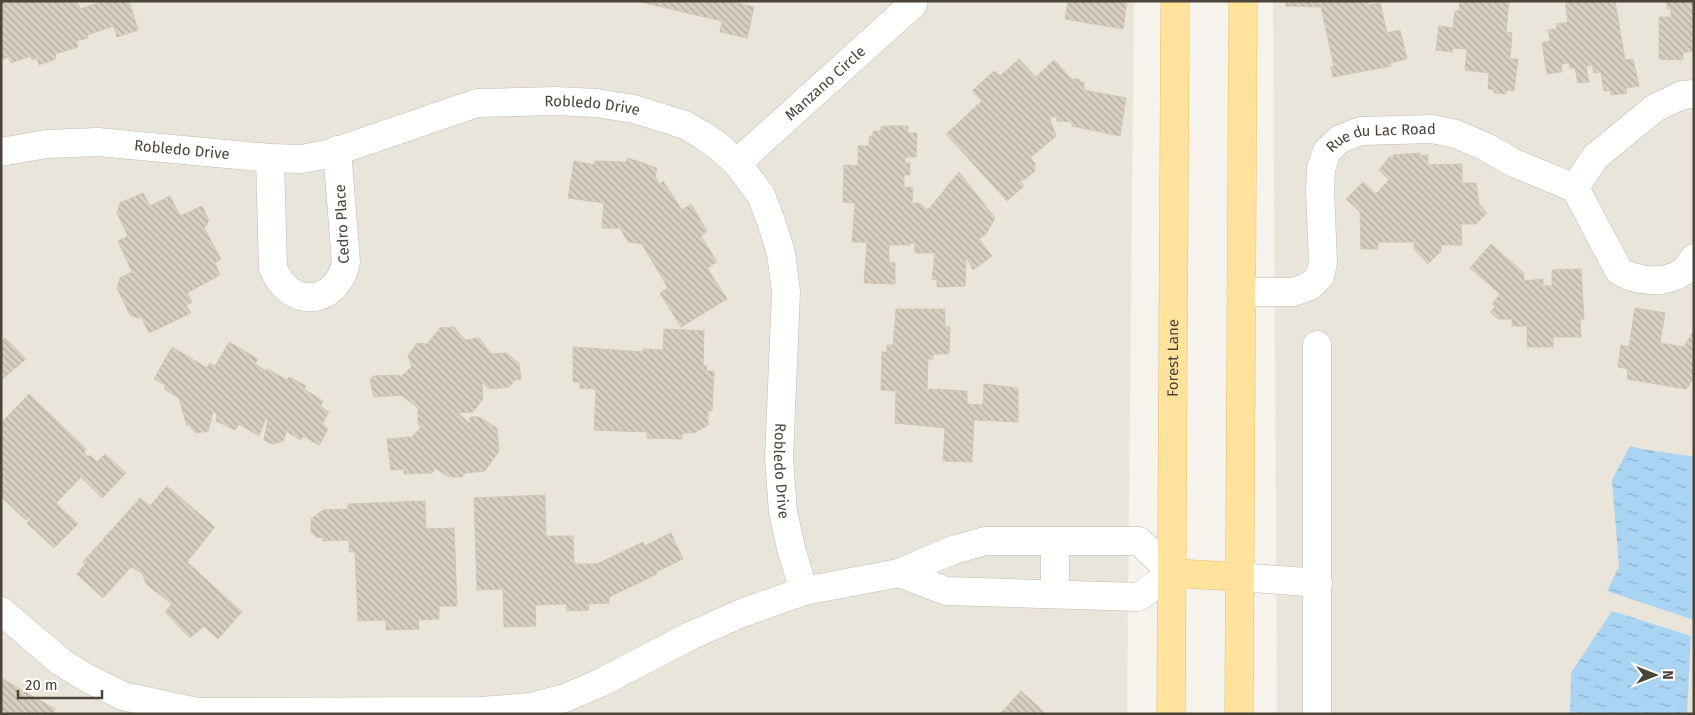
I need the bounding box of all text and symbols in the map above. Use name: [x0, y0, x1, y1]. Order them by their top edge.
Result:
street label: Manzano Circle: [781, 42, 869, 124]
street label: Robledo Drive: [544, 92, 642, 119]
street label: Rue du Lac Road: [1322, 120, 1436, 156]
street label: Robledo Drive: [133, 136, 231, 163]
street label: Cedro Place: [331, 184, 353, 264]
street label: Forest Lane: [1164, 319, 1182, 397]
street label: Robledo Drive: [770, 423, 793, 521]
north arrow: [1630, 650, 1680, 700]
scale bar: [18, 668, 101, 700]
text: N: [1659, 670, 1676, 680]
text: 20 m: [25, 676, 58, 694]

